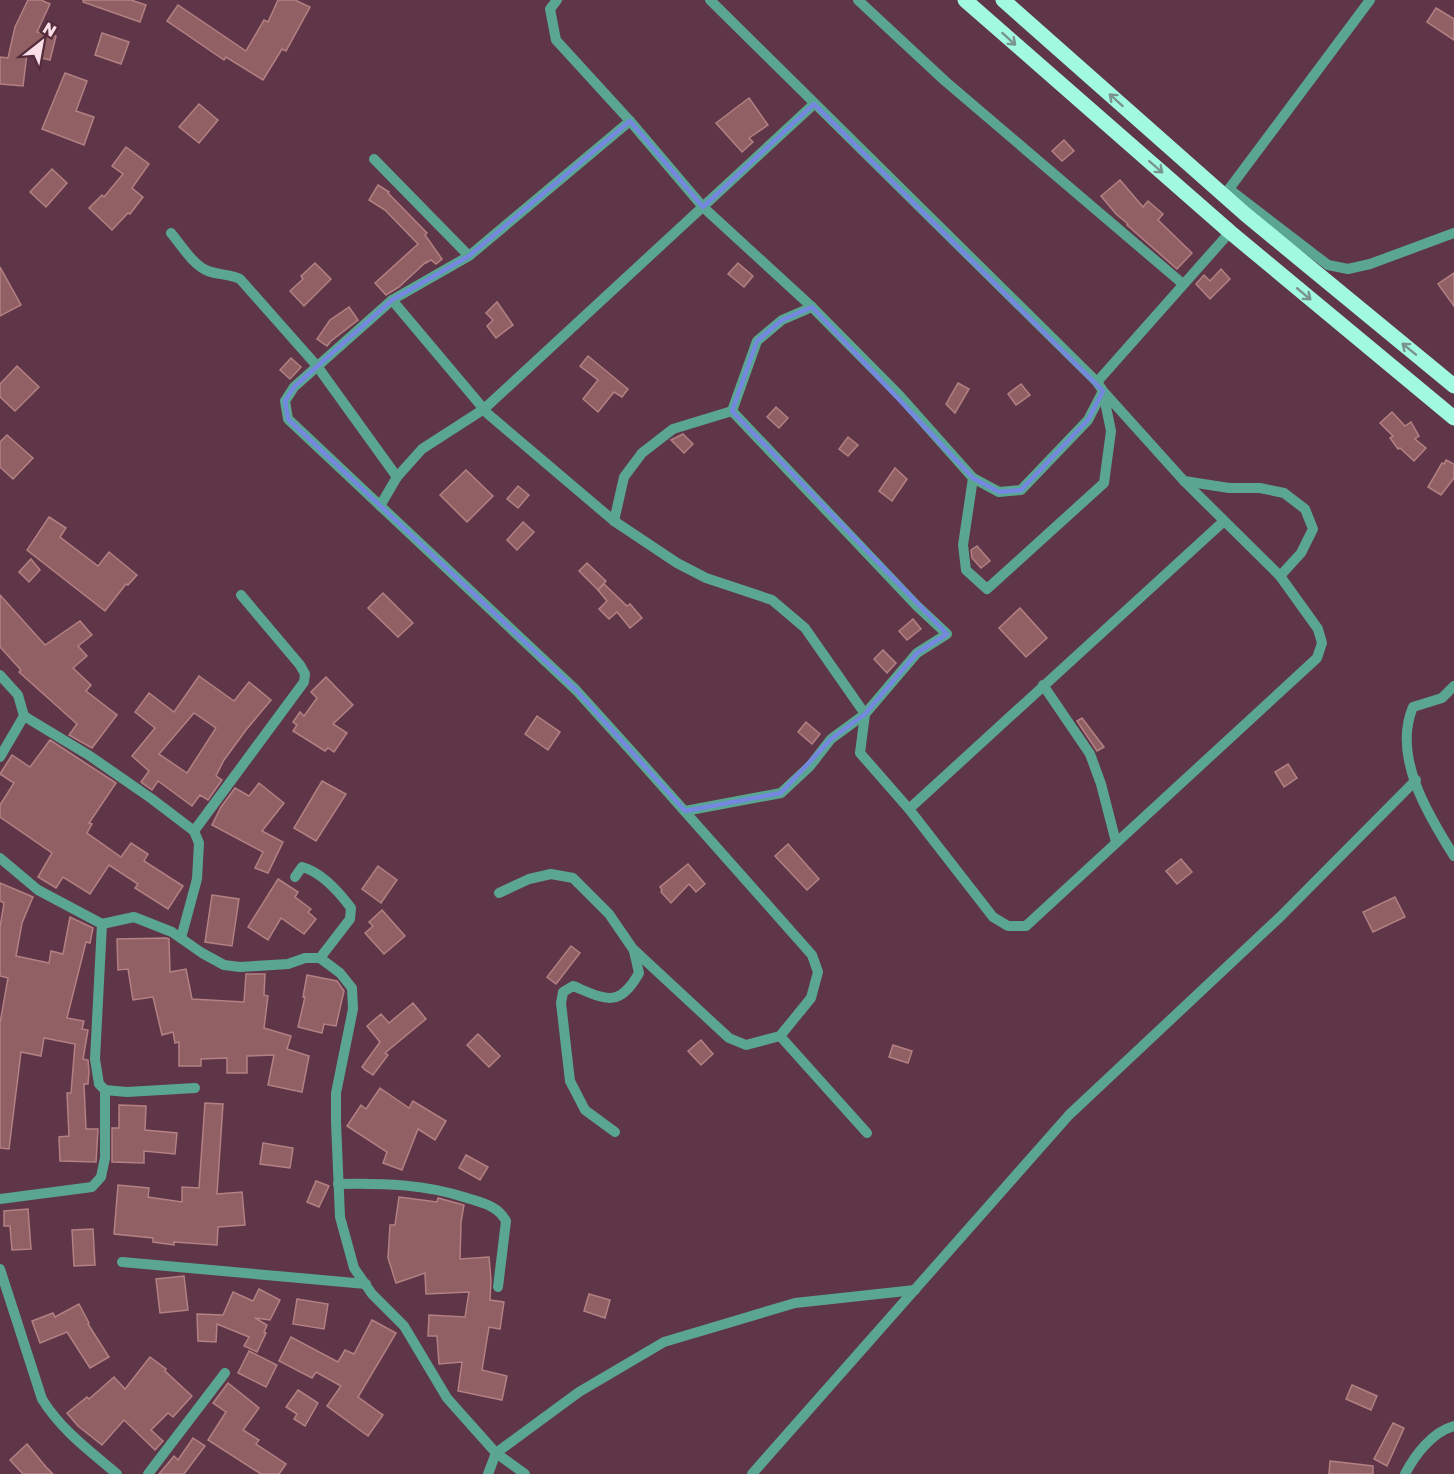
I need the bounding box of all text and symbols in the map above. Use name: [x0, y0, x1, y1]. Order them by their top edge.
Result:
north arrow: [12, 12, 72, 72]
text: N: [39, 17, 60, 41]
one-way arrow: [1001, 32, 1016, 46]
one-way arrow: [1109, 93, 1124, 107]
one-way arrow: [1148, 160, 1163, 174]
one-way arrow: [1296, 287, 1312, 300]
one-way arrow: [1401, 342, 1417, 355]

